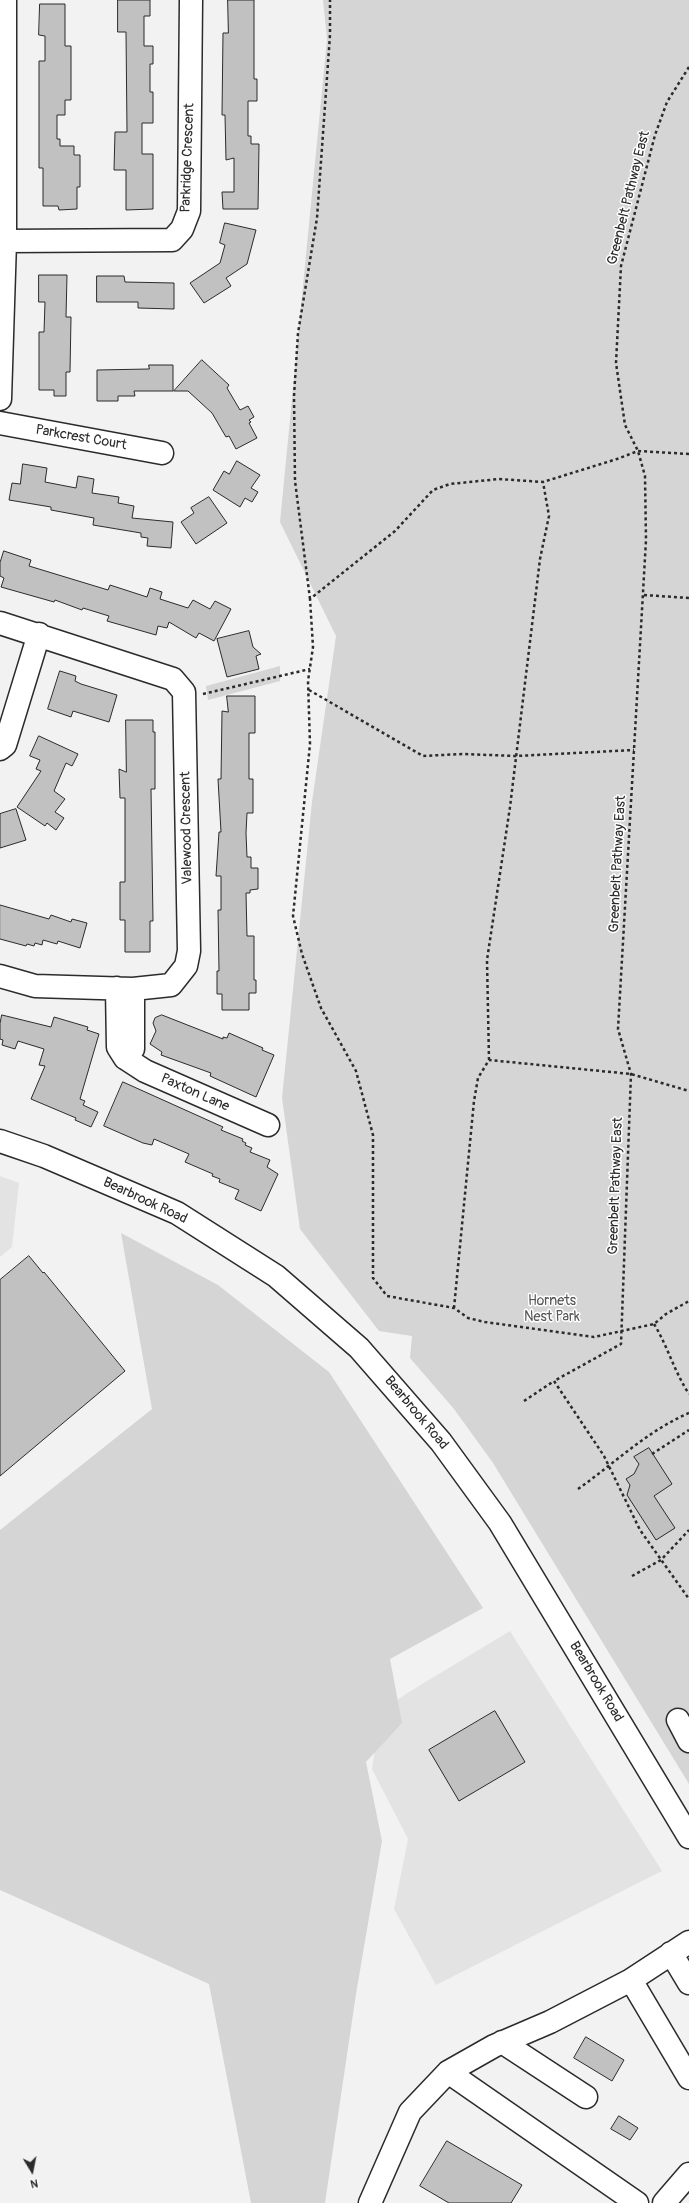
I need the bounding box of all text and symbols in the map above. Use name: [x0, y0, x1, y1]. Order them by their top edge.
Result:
street label: Parkridge Crescent: [178, 103, 198, 213]
street label: Greenbelt Pathway East: [604, 129, 654, 267]
street label: Parkcrest Court: [34, 422, 128, 454]
street label: Valewood Crescent: [178, 771, 196, 885]
street label: Greenbelt Pathway East: [606, 795, 630, 933]
street label: Paxton Lane: [158, 1070, 232, 1116]
street label: Greenbelt Pathway East: [605, 1117, 627, 1255]
street label: Bearbrook Road: [100, 1174, 190, 1228]
park label: Hornets Nest Park: [524, 1293, 580, 1326]
street label: Bearbrook Road: [380, 1373, 452, 1453]
street label: Bearbrook Road: [565, 1639, 627, 1725]
north arrow: [12, 2151, 52, 2191]
text: N: [29, 2176, 39, 2190]

